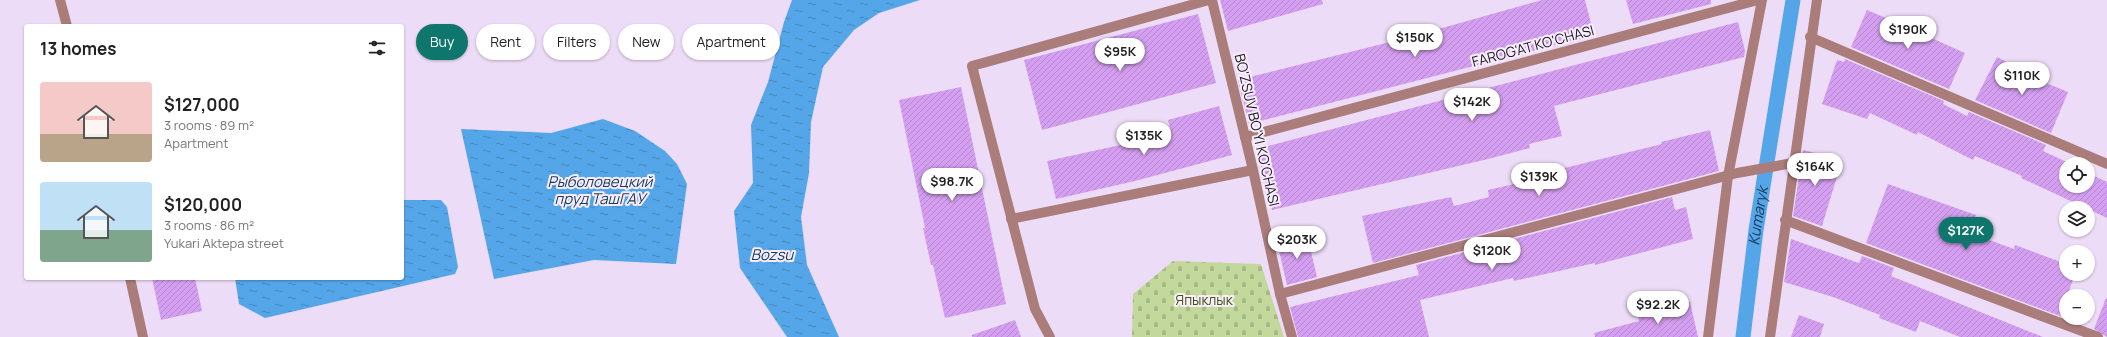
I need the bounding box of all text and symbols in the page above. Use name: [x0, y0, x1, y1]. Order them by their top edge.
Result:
pin: $190K: [1880, 16, 1936, 50]
street label: FAROG'AT KO'CHASI: [1470, 20, 1596, 71]
text: $190K: [1889, 20, 1927, 38]
chip: Buy: [416, 24, 468, 60]
chip: Rent: [476, 24, 535, 60]
chip: Filters: [543, 24, 610, 60]
chip: New: [618, 24, 674, 60]
chip: Apartment: [682, 24, 780, 60]
pin: $150K: [1387, 24, 1443, 58]
text: $150K: [1396, 28, 1434, 46]
text: 13 homes: [40, 37, 116, 60]
icon: filters: [366, 37, 388, 59]
pin: $95K: [1096, 38, 1144, 72]
text: $95K: [1104, 42, 1136, 60]
street label: BO'ZSUV BO'YI KO'CHASI: [1231, 52, 1284, 208]
pin: $110K: [1994, 62, 2050, 96]
text: $110K: [2004, 66, 2040, 84]
pin: $142K: [1444, 88, 1500, 122]
text: $142K: [1453, 92, 1491, 110]
text: $127,000: [164, 93, 240, 116]
icon: home: [72, 98, 120, 146]
text: 3 rooms · 89 m²: [164, 116, 254, 134]
pin: $135K: [1116, 122, 1172, 156]
text: $135K: [1125, 126, 1163, 144]
text: Apartment: [164, 134, 228, 152]
pin: $164K: [1787, 153, 1843, 187]
text: $164K: [1796, 157, 1834, 175]
map controls: [2059, 157, 2095, 325]
button: locate: [2059, 157, 2095, 193]
pin: $139K: [1511, 163, 1567, 197]
text: $139K: [1520, 167, 1558, 185]
pin: $98.7K: [919, 168, 985, 202]
water label: Рыболовецкий пруд ТашГАУ: [548, 171, 654, 209]
text: $98.7K: [930, 172, 974, 190]
water label: Kumaryk: [1743, 183, 1773, 246]
text: $120,000: [164, 193, 242, 216]
icon: home: [72, 198, 120, 246]
button: layers: [2059, 201, 2095, 237]
text: 3 rooms · 86 m²: [164, 216, 254, 234]
pin: $127K: [1938, 217, 1994, 251]
text: $127K: [1948, 221, 1984, 239]
pin: $203K: [1269, 226, 1325, 260]
text: $203K: [1277, 230, 1317, 248]
text: Yukari Aktepa street: [164, 234, 284, 252]
pin: $120K: [1464, 237, 1520, 271]
text: $120K: [1473, 241, 1511, 259]
water label: Bozsu: [751, 244, 794, 265]
button: +: [2059, 245, 2095, 281]
button: −: [2059, 289, 2095, 325]
park label: Япыклык: [1175, 290, 1234, 309]
pin: $92.2K: [1625, 291, 1691, 325]
text: $92.2K: [1636, 295, 1680, 313]

